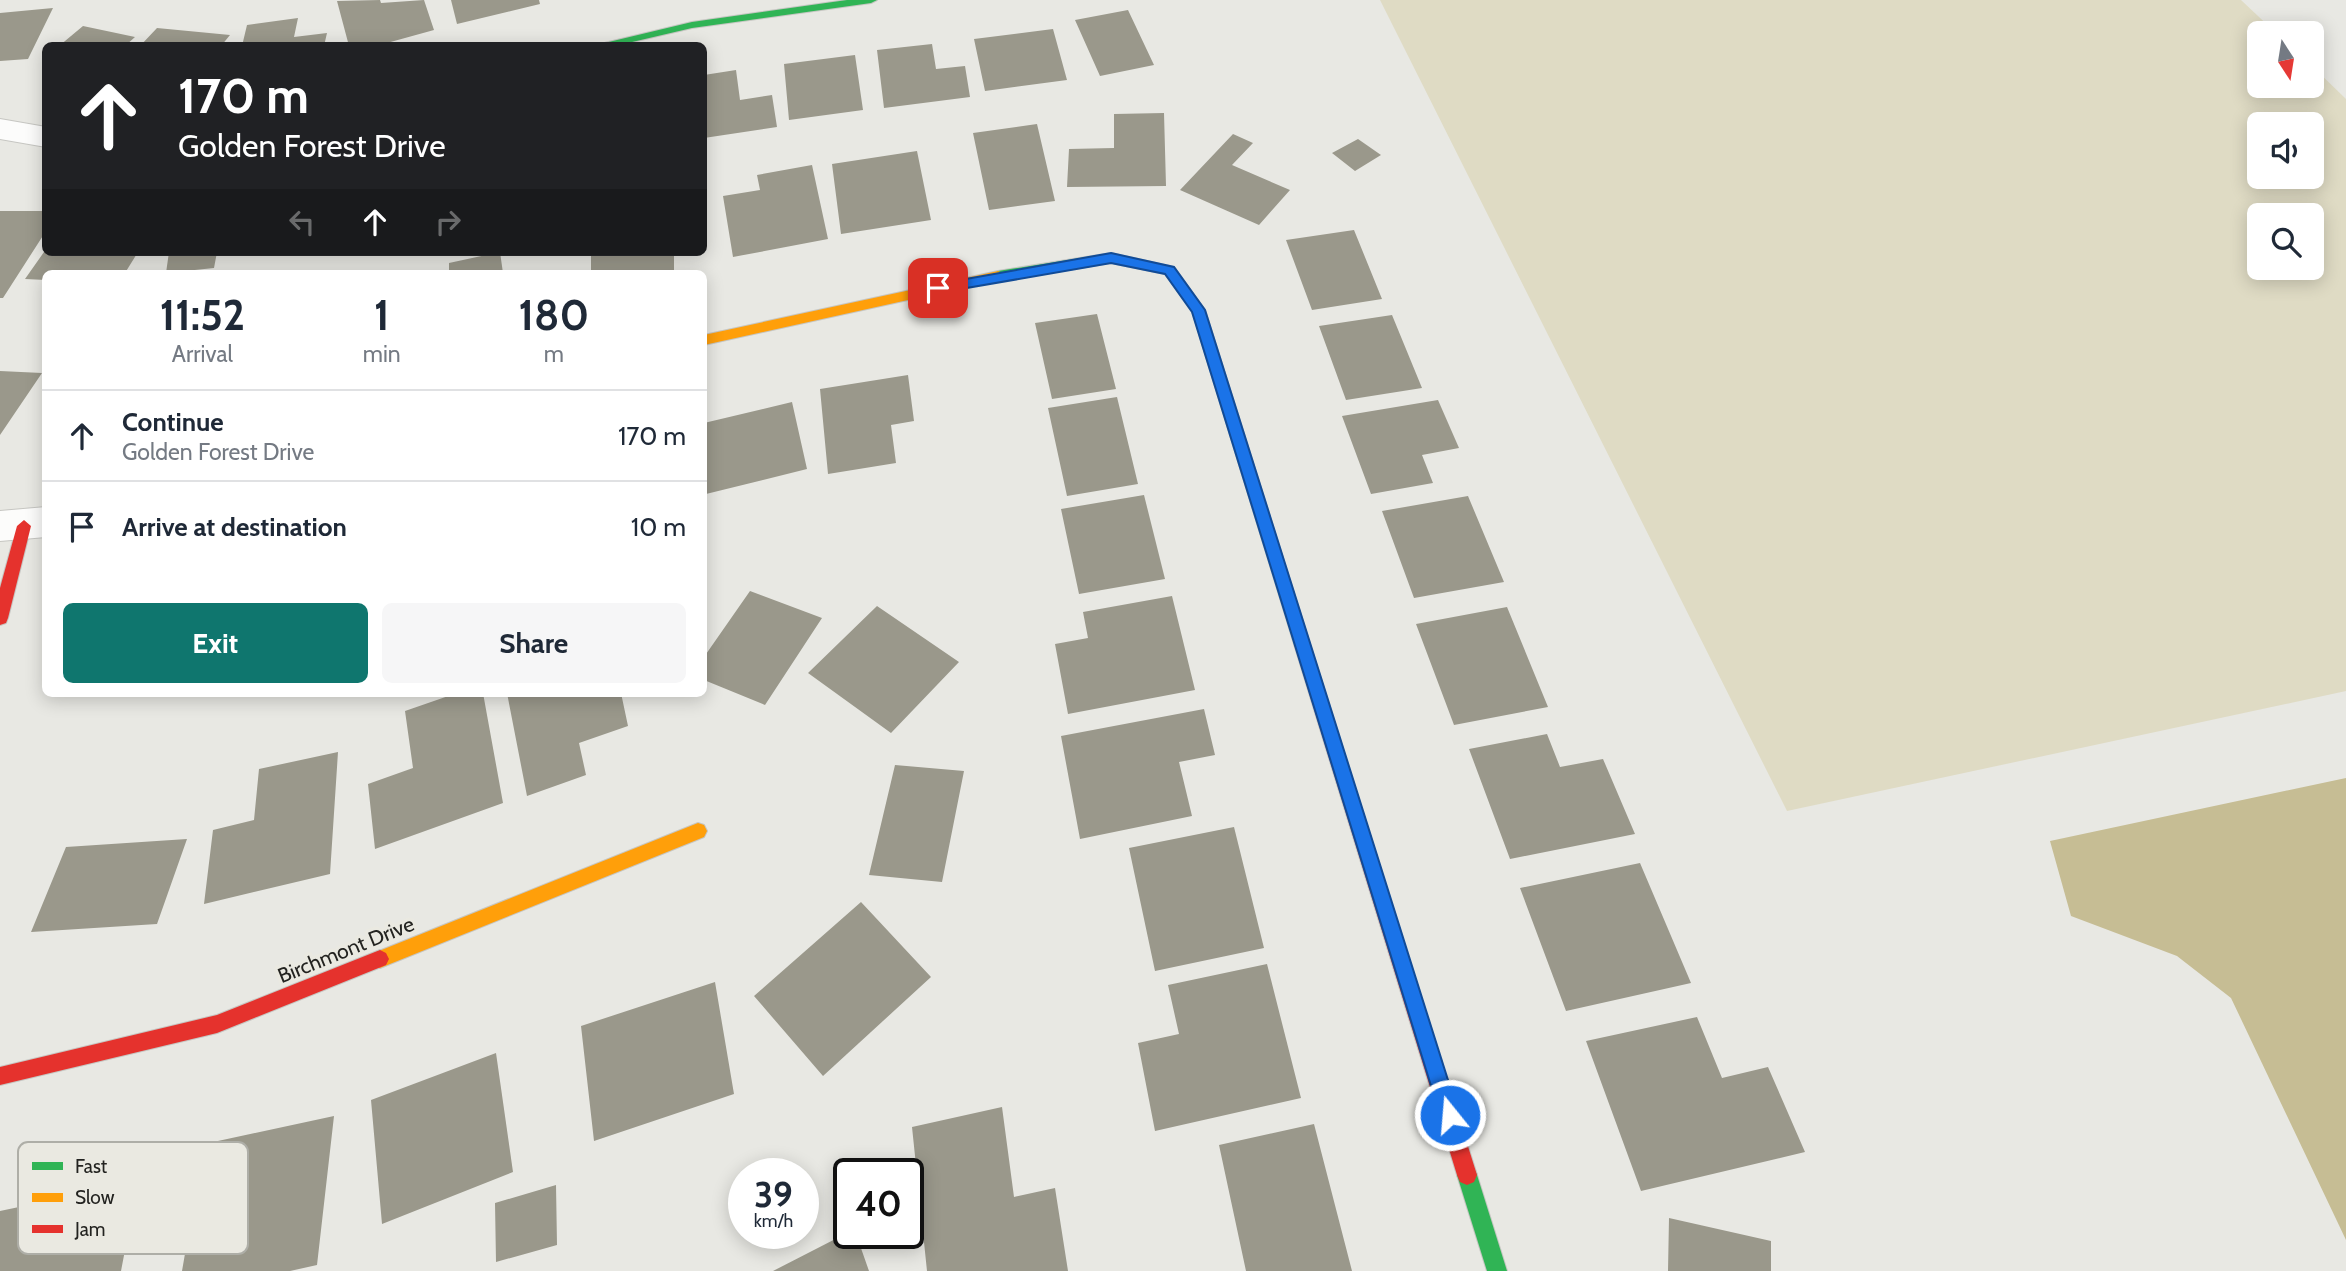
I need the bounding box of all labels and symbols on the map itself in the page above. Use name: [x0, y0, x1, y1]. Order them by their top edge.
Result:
north arrow: [2247, 21, 2324, 98]
pin: [908, 258, 968, 318]
street label: Birchmont Drive: [274, 911, 418, 988]
position arrow: [1413, 1078, 1487, 1152]
legend: [18, 1142, 248, 1254]
text: Fast: [75, 1155, 108, 1178]
speed limit sign: 40: [833, 1158, 924, 1249]
text: Slow: [75, 1186, 115, 1209]
text: Jam: [74, 1218, 105, 1241]

